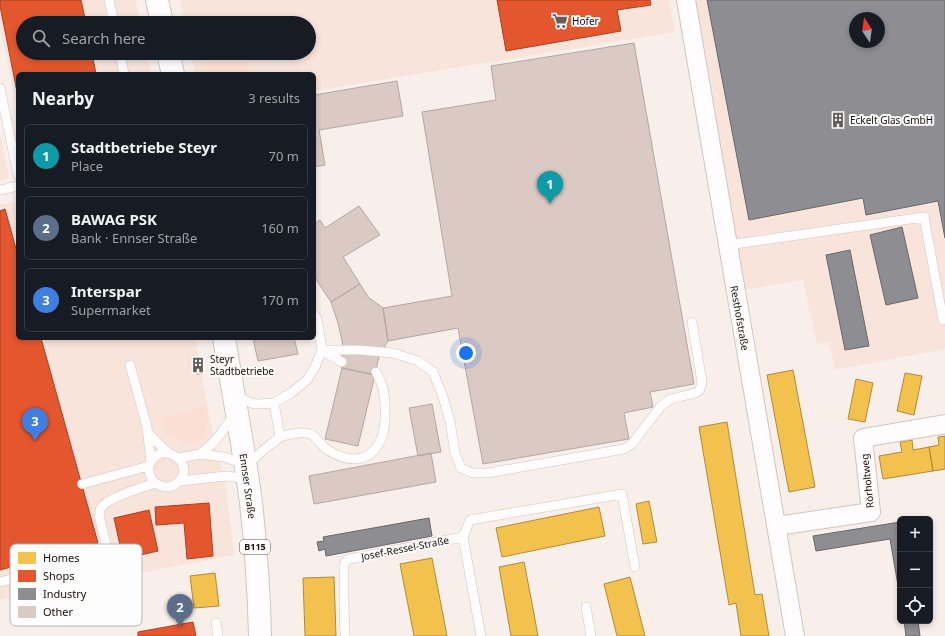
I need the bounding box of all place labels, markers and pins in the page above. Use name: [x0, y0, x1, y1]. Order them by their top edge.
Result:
supermarket icon: Hofer: [551, 12, 569, 30]
place label: Hofer: [572, 14, 599, 28]
building icon: Eckelt Glas GmbH: [829, 111, 847, 129]
place label: Eckelt Glas GmbH: [850, 113, 933, 127]
pin: 1: [537, 171, 563, 204]
place label: Steyr Stadtbetriebe: [210, 352, 274, 378]
building icon: Steyr Stadtbetriebe: [189, 356, 207, 374]
pin: 3: [22, 408, 48, 441]
pin: 2: [167, 594, 193, 627]

